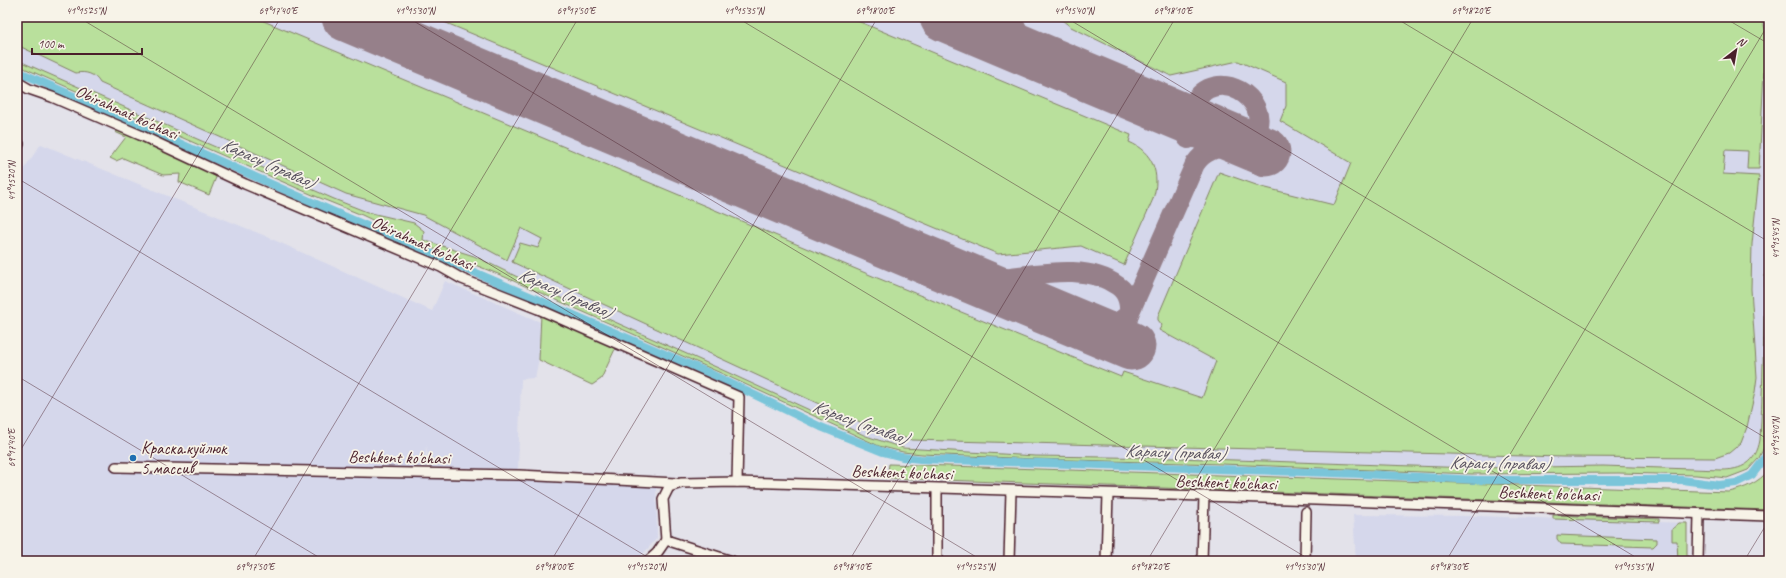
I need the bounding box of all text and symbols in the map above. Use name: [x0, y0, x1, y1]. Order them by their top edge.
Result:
text: 41°15'25"N: [66, 4, 108, 17]
text: 69°17'40"E: [259, 4, 299, 17]
text: 41°15'30"N: [395, 4, 437, 17]
text: 69°17'50"E: [557, 4, 597, 17]
text: 41°15'35"N: [724, 4, 766, 17]
text: 69°18'00"E: [856, 4, 896, 17]
text: 41°15'40"N: [1054, 4, 1096, 17]
text: 69°18'10"E: [1154, 4, 1194, 17]
text: 69°18'20"E: [1452, 4, 1492, 17]
scale bar: [32, 30, 142, 56]
north arrow: [1716, 30, 1756, 70]
text: N: [1735, 34, 1750, 50]
text: 100 m: [38, 36, 65, 52]
street label: Obirahmat ko'chasi: [72, 80, 183, 145]
water label: Карасу (правая): [218, 133, 322, 195]
text: 41°15'20"N: [5, 159, 18, 201]
street label: Obirahmat ko'chasi: [368, 211, 479, 276]
text: 41°15'45"N: [1769, 217, 1782, 259]
water label: Карасу (правая): [515, 263, 619, 325]
water label: Карасу (правая): [810, 395, 914, 451]
text: 41°15'40"N: [1769, 415, 1782, 457]
text: 69°17'40"E: [5, 427, 18, 467]
place label: Краска.куйлюк 5 массив: [141, 438, 228, 479]
water label: Карасу (правая): [1125, 439, 1229, 465]
street label: Beshkent ko'chasi: [348, 446, 452, 469]
water label: Карасу (правая): [1449, 451, 1553, 475]
marker: Краска.куйлюк 5 массив: [128, 453, 138, 463]
street label: Beshkent ko'chasi: [851, 460, 955, 485]
street label: Beshkent ko'chasi: [1175, 470, 1279, 495]
street label: Beshkent ko'chasi: [1498, 481, 1602, 506]
text: 69°17'50"E: [236, 560, 276, 573]
text: 69°18'00"E: [535, 560, 575, 573]
text: 41°15'20"N: [626, 560, 668, 573]
text: 69°18'10"E: [833, 560, 873, 573]
text: 41°15'25"N: [955, 560, 997, 573]
text: 69°18'20"E: [1131, 560, 1171, 573]
text: 41°15'30"N: [1284, 560, 1326, 573]
text: 69°18'30"E: [1430, 560, 1470, 573]
text: 41°15'35"N: [1613, 560, 1655, 573]

